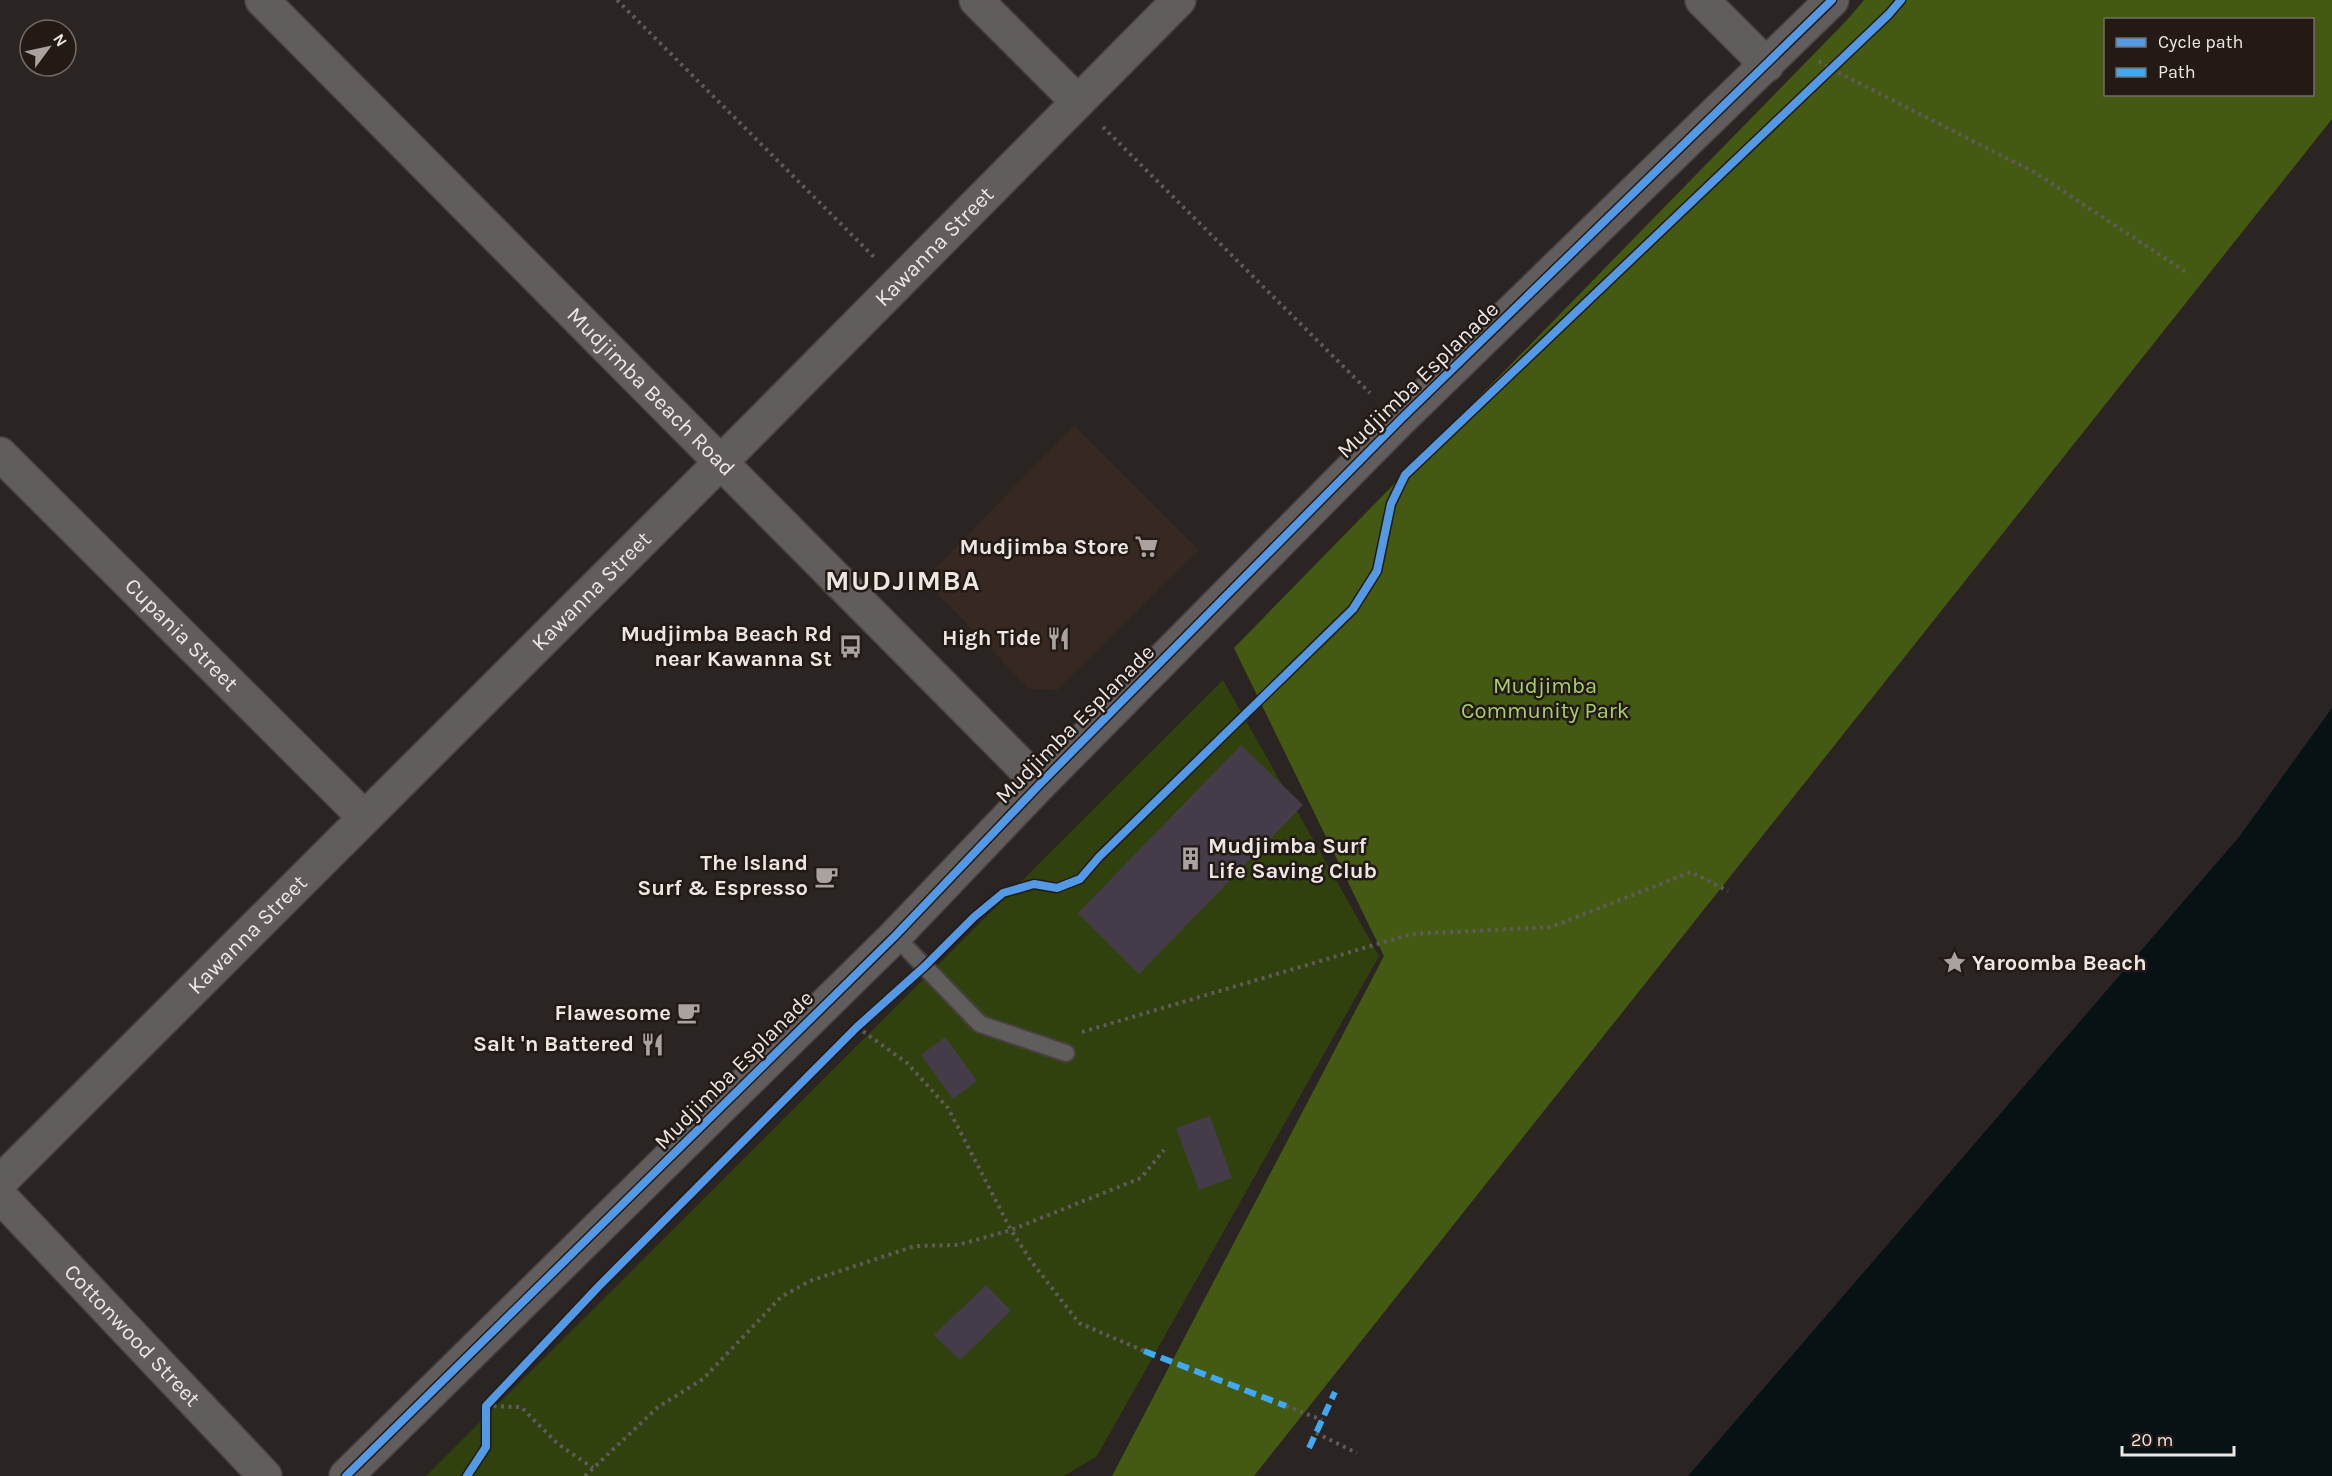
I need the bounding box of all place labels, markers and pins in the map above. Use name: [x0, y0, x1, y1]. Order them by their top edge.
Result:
place label: Mudjimba Store: [960, 534, 1129, 560]
supermarket icon: Mudjimba Store: [1134, 534, 1160, 560]
place label: Mudjimba Beach Rd near Kawanna St: [621, 621, 832, 672]
place label: High Tide: [942, 625, 1041, 651]
restaurant icon: High Tide: [1046, 625, 1072, 651]
bus stop icon: Mudjimba Beach Rd near Kawanna St: [837, 634, 863, 660]
place label: Mudjimba Surf Life Saving Club: [1208, 833, 1377, 884]
building icon: Mudjimba Surf Life Saving Club: [1177, 846, 1203, 872]
place label: The Island Surf & Espresso: [637, 850, 808, 901]
cafe icon: The Island Surf & Espresso: [813, 863, 839, 889]
place icon: Yaroomba Beach: [1941, 950, 1967, 976]
place label: Yaroomba Beach: [1972, 950, 2147, 976]
place label: Flawesome: [554, 1000, 671, 1026]
cafe icon: Flawesome: [676, 1000, 702, 1026]
place label: Salt 'n Battered: [473, 1031, 634, 1057]
restaurant icon: Salt 'n Battered: [639, 1031, 665, 1057]

